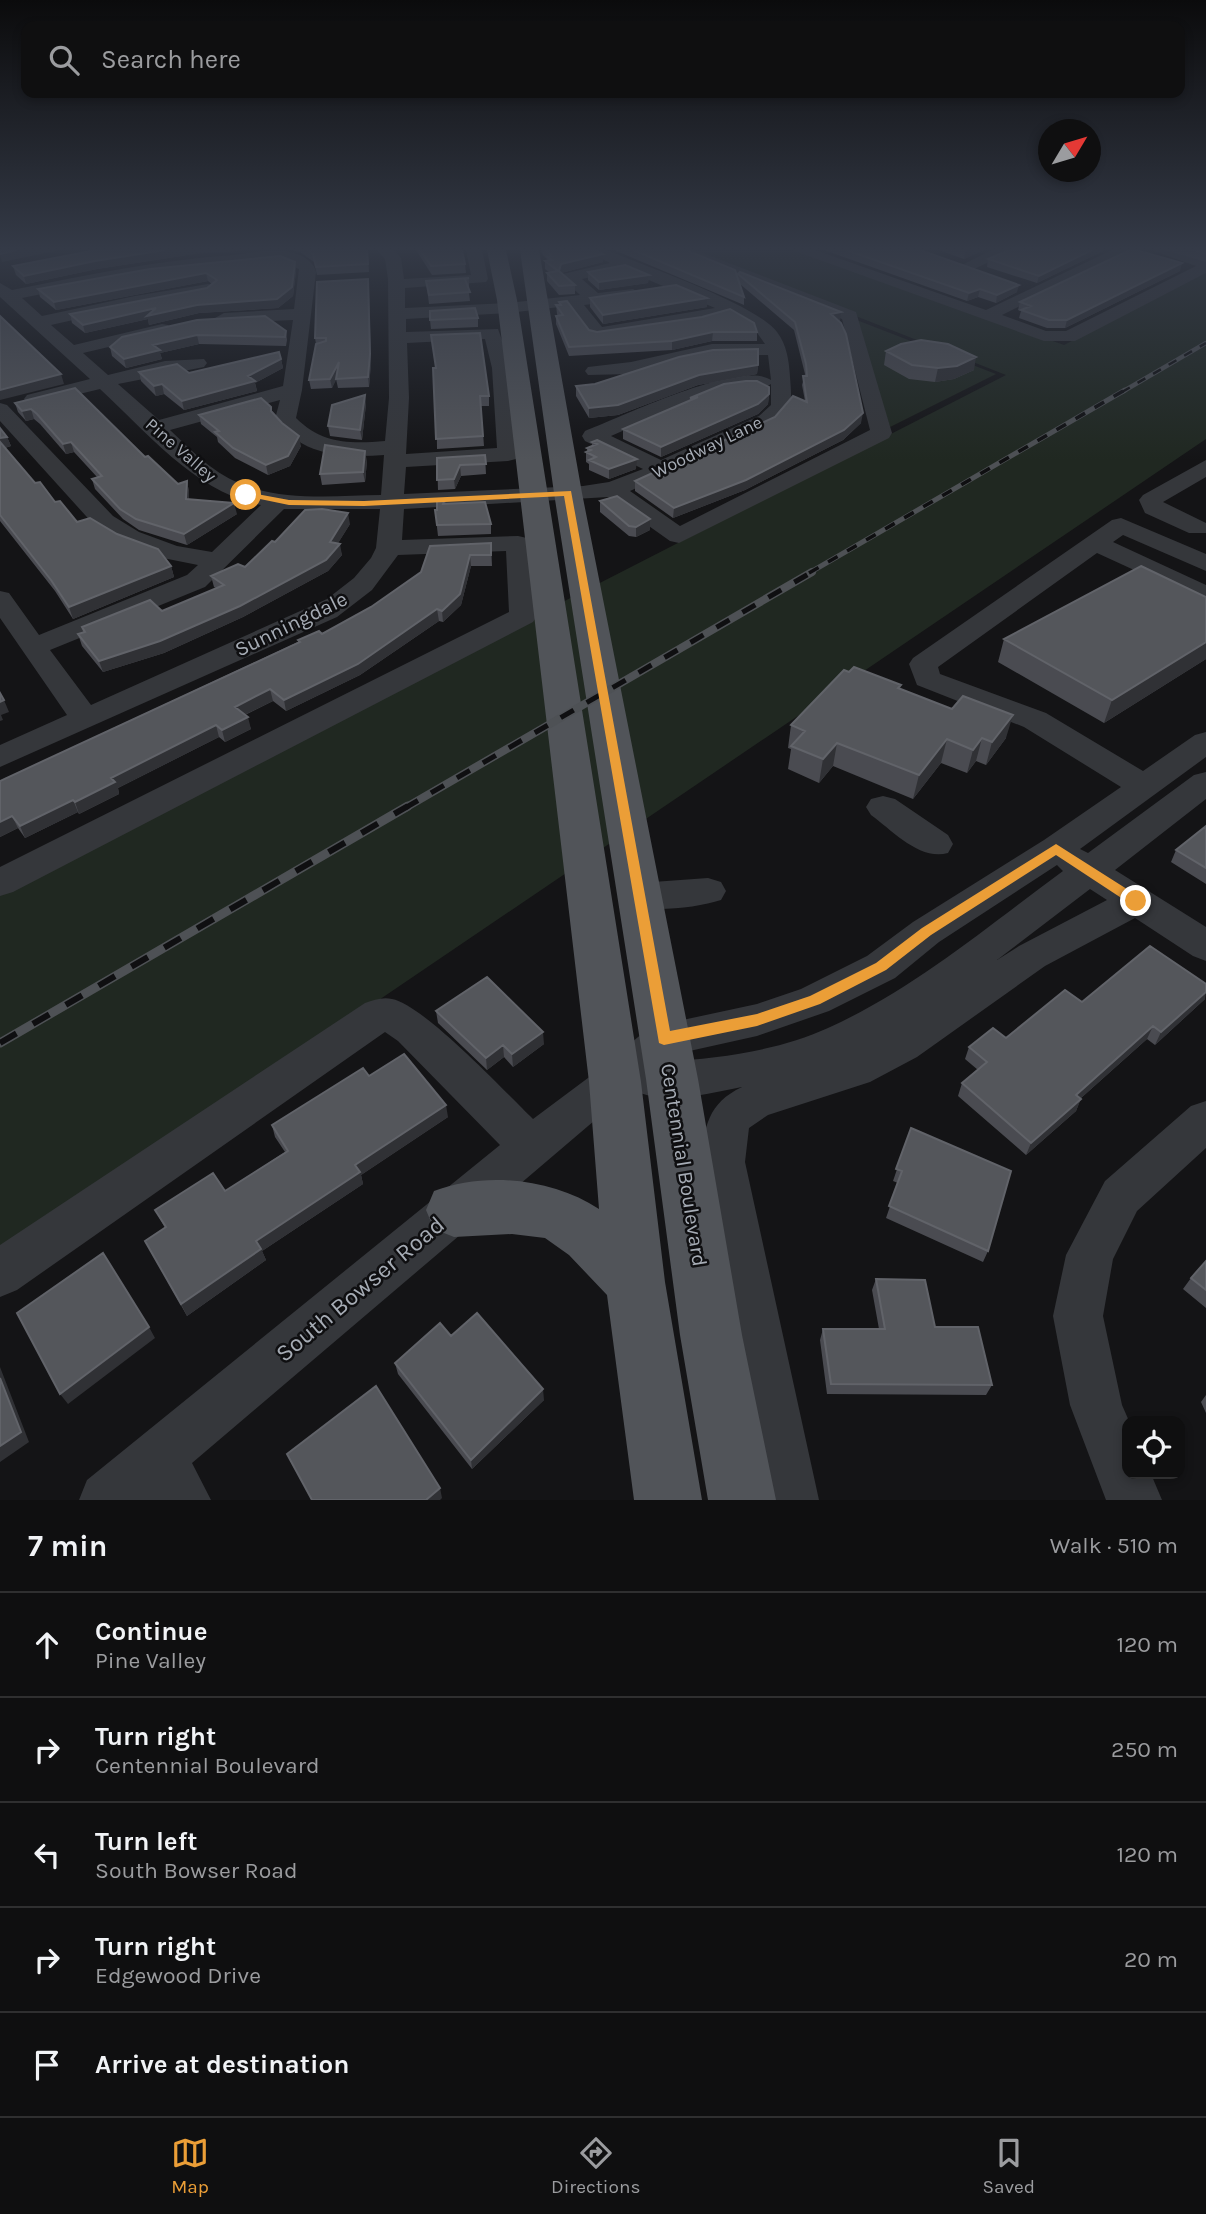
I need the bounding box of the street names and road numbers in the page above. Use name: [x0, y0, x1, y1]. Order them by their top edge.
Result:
street label: Woodway Lane: [648, 411, 766, 483]
street label: Pine Valley: [141, 413, 221, 487]
street label: Sunningdale: [231, 586, 351, 662]
street label: Centennial Boulevard: [656, 1062, 712, 1268]
street label: South Bowser Road: [270, 1210, 450, 1368]

